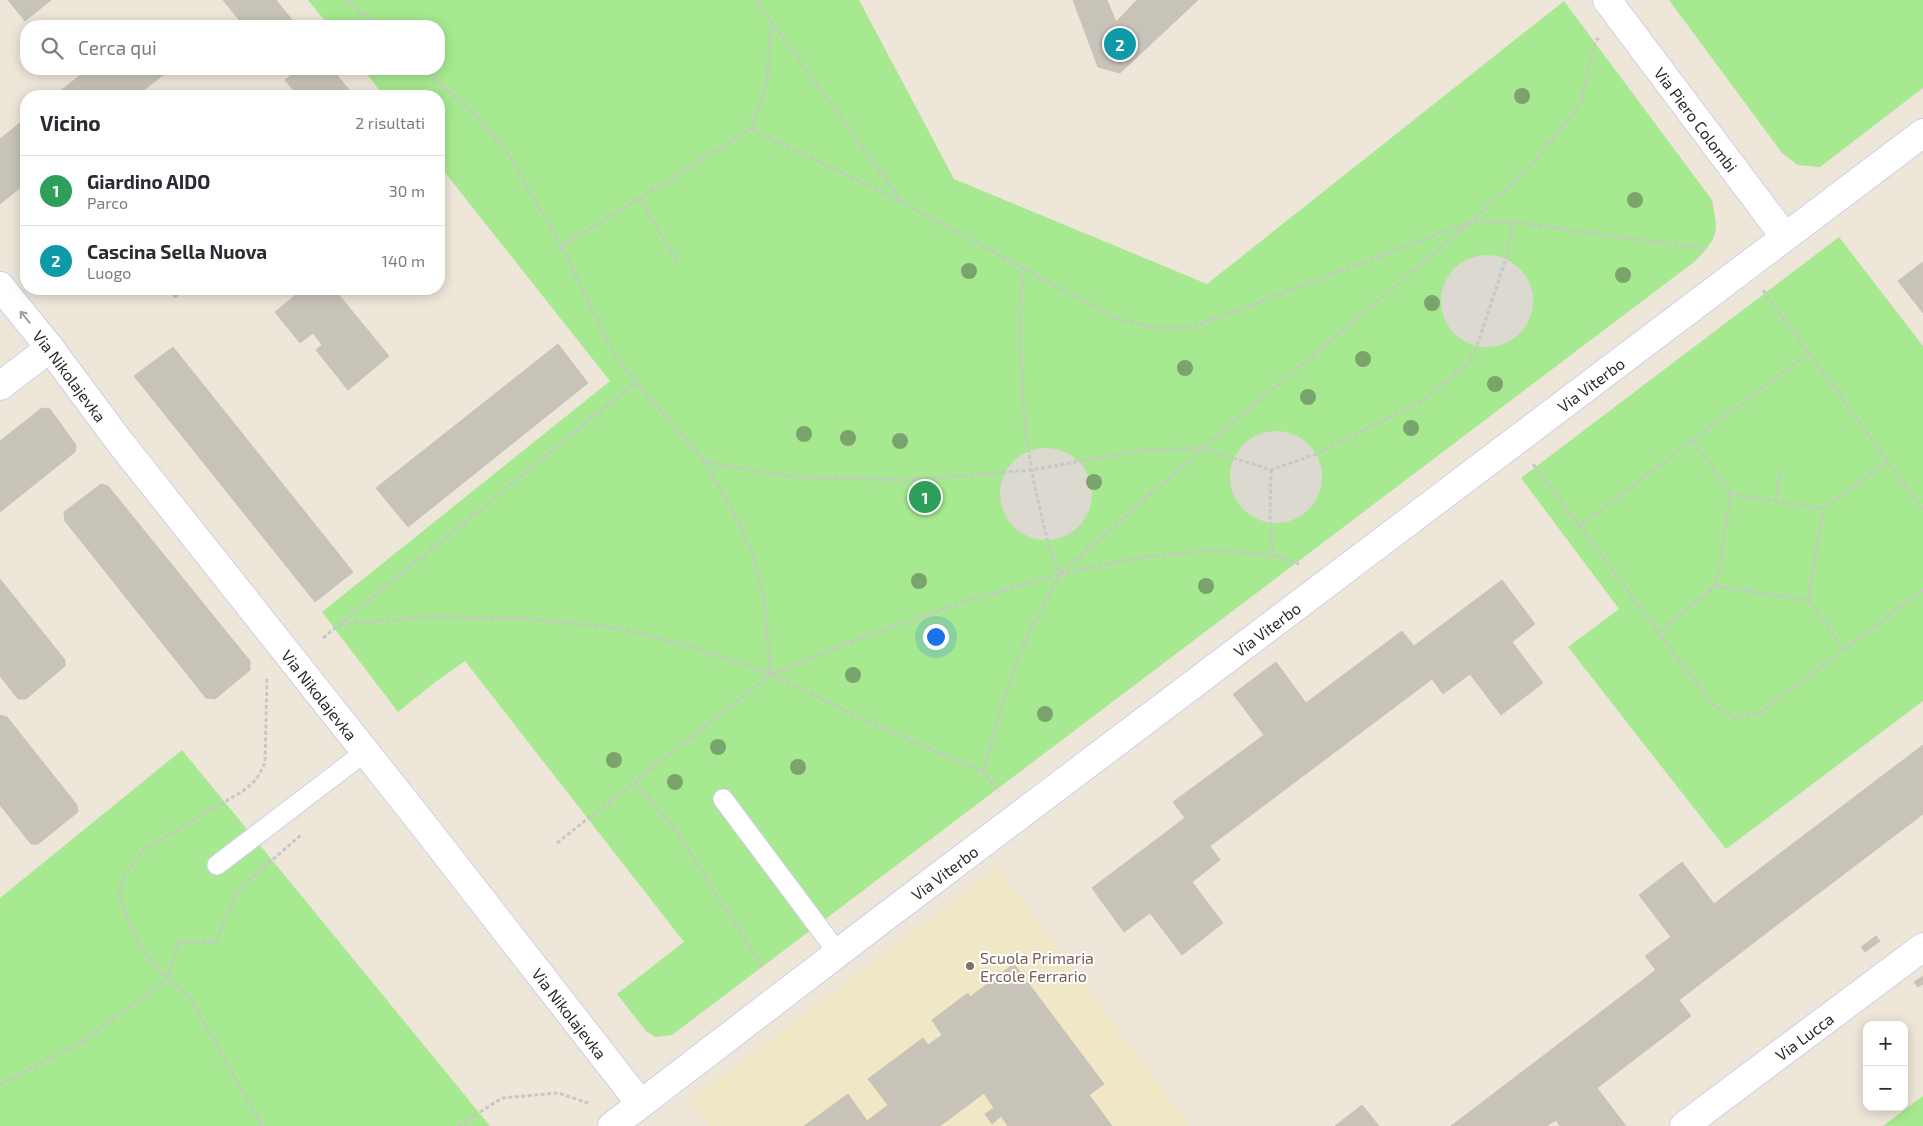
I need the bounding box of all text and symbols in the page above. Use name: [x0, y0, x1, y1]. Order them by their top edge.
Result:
search box: [20, 20, 445, 75]
pin: 2: [1104, 25, 1136, 63]
icon: search: [38, 34, 66, 62]
text: Cerca qui: [78, 36, 157, 59]
street label: Via Piero Colombi: [1651, 63, 1742, 175]
text: Vicino: [40, 110, 101, 135]
text: 2 risultati: [355, 113, 425, 132]
text: Giardino AIDO: [87, 170, 210, 193]
text: 1: [53, 181, 59, 200]
text: 30 m: [389, 181, 425, 200]
text: Parco: [87, 193, 128, 212]
text: Cascina Sella Nuova: [87, 240, 267, 263]
text: 2: [51, 251, 61, 270]
text: 140 m: [382, 251, 425, 270]
text: Luogo: [87, 263, 131, 282]
one-way arrow: [20, 311, 31, 324]
street label: Via Nikolajevka: [30, 326, 111, 425]
street label: Via Viterbo: [1553, 353, 1628, 415]
pin: 1: [909, 478, 941, 516]
street label: Via Viterbo: [1229, 597, 1304, 660]
your location: [923, 624, 949, 650]
street label: Via Nikolajevka: [278, 646, 362, 744]
street label: Via Viterbo: [907, 841, 981, 904]
place label: Scuola Primaria Ercole Ferrario: [980, 948, 1094, 985]
marker: Scuola Primaria Ercole Ferrario: [964, 960, 976, 972]
street label: Via Nikolajevka: [529, 964, 611, 1062]
street label: Via Lucca: [1771, 1008, 1837, 1064]
map controls: [1863, 1021, 1908, 1111]
button: +: [1863, 1021, 1908, 1066]
button: −: [1863, 1066, 1908, 1111]

